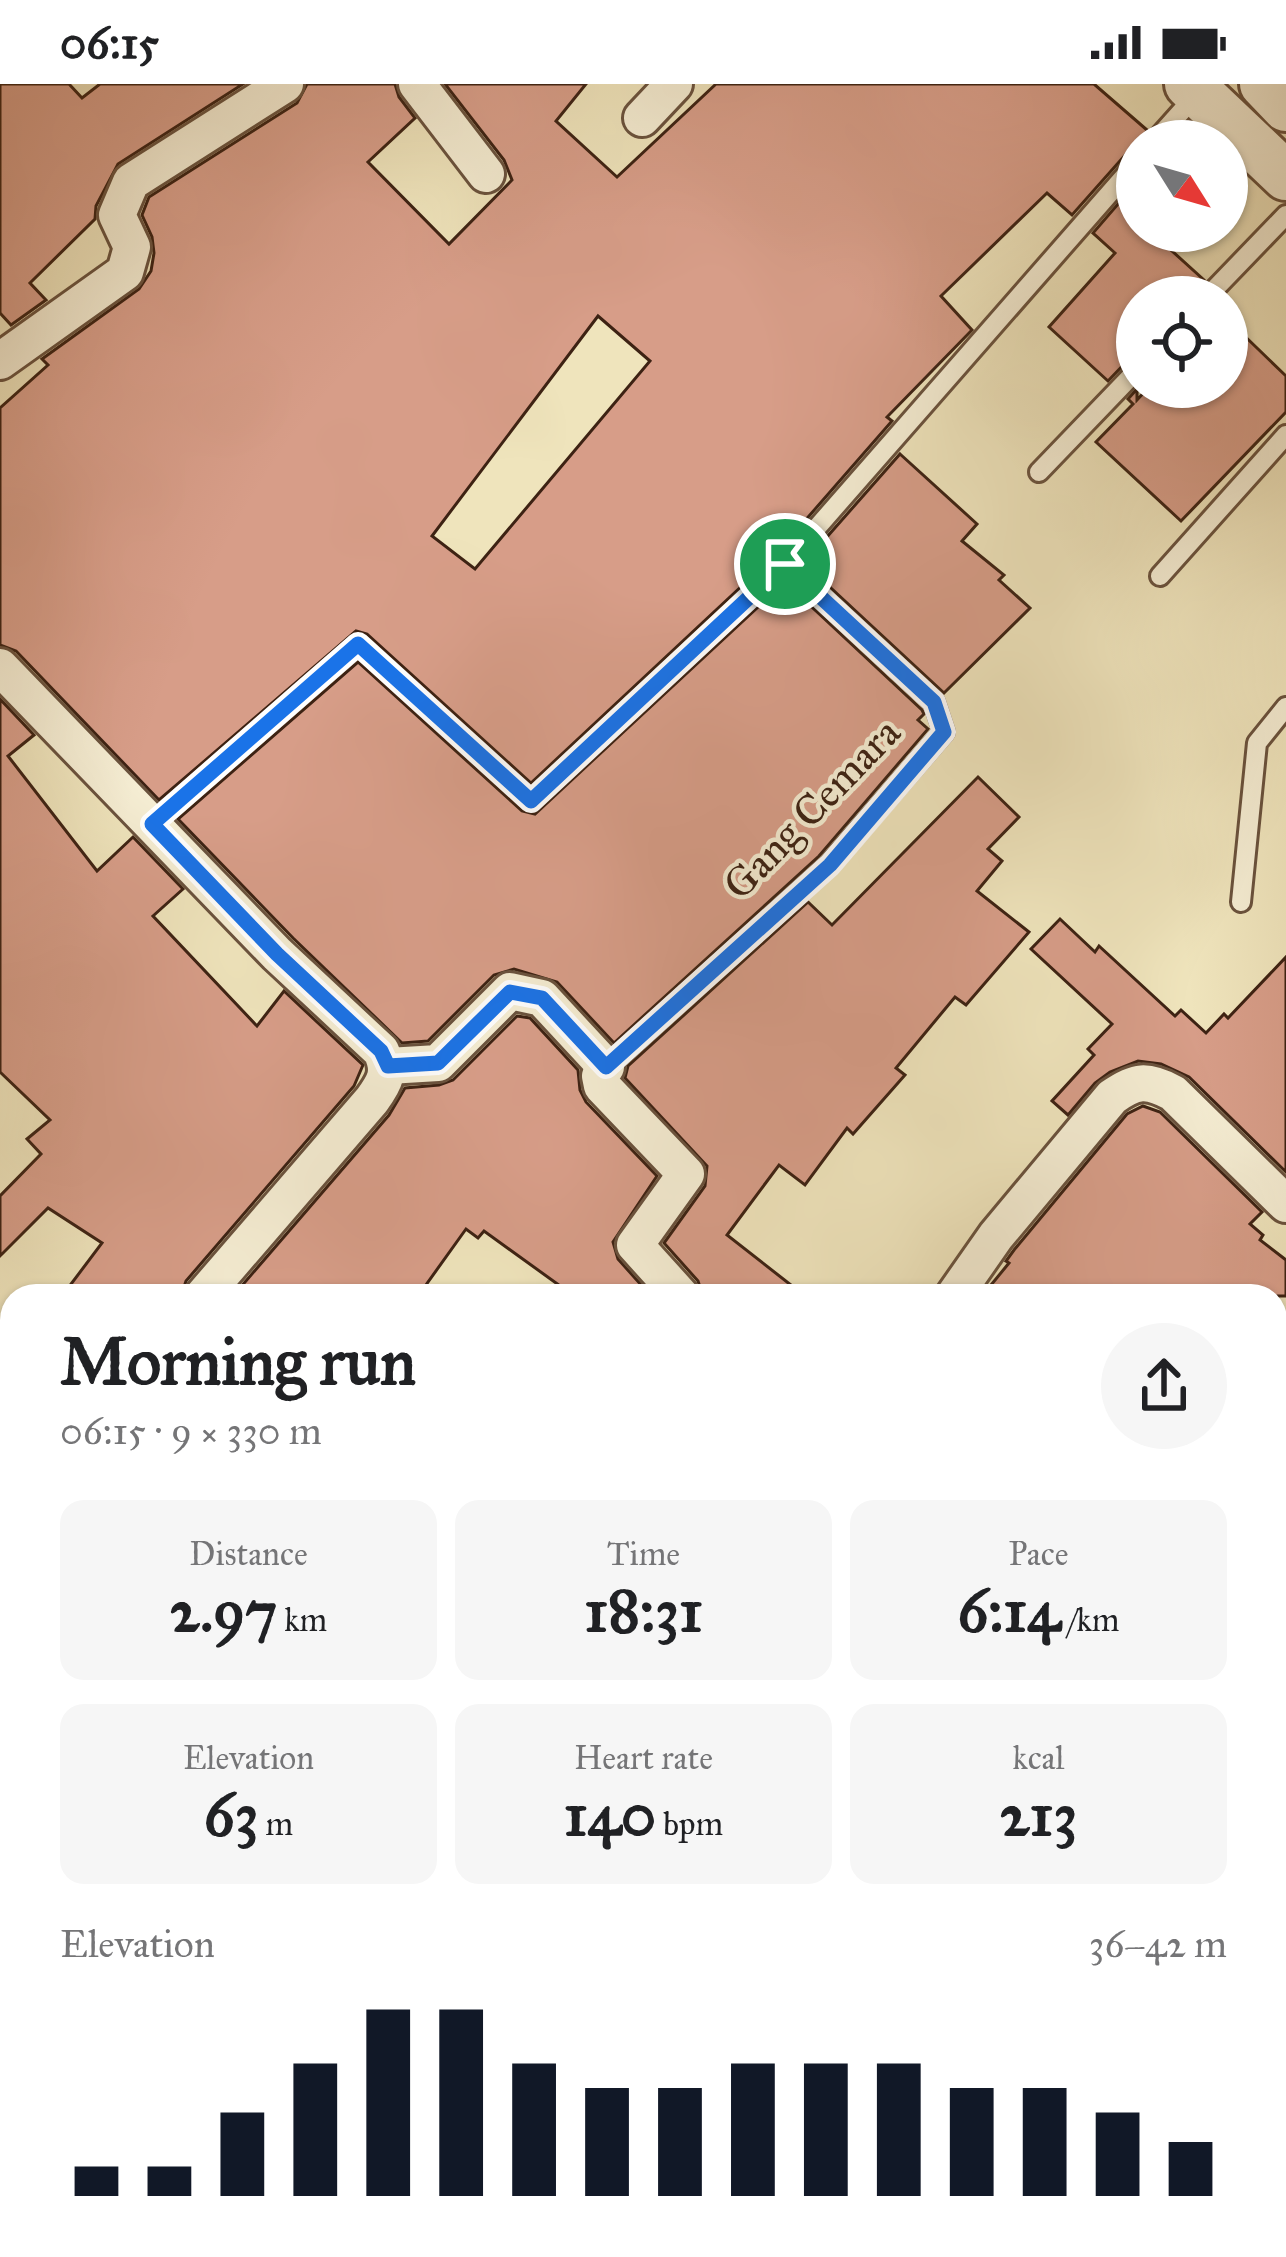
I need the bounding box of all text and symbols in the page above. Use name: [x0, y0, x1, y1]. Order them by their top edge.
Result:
text: 06:15: [60, 15, 159, 70]
north arrow: [1116, 120, 1248, 252]
map controls: [1116, 120, 1248, 408]
button: locate: [1116, 276, 1248, 408]
pin: [734, 513, 836, 615]
icon: arrive: [752, 531, 818, 597]
street label: Gang Cemara: [712, 707, 911, 910]
text: Morning run: [60, 1321, 416, 1402]
button: share: [1101, 1323, 1227, 1449]
text: 06:15 · 9 × 330 m: [60, 1407, 322, 1455]
text: Distance: [189, 1534, 308, 1574]
text: Time: [607, 1534, 680, 1574]
text: Pace: [1009, 1534, 1068, 1574]
text: 2.97: [170, 1574, 277, 1647]
text: 18:31: [584, 1574, 703, 1647]
text: 6:14: [957, 1574, 1060, 1647]
text: km: [277, 1600, 327, 1640]
text: /km: [1060, 1600, 1120, 1640]
text: Elevation: [183, 1738, 314, 1778]
text: Heart rate: [574, 1738, 713, 1778]
text: kcal: [1013, 1738, 1064, 1778]
text: 63: [204, 1778, 258, 1851]
text: 140: [564, 1778, 656, 1851]
text: 213: [1000, 1778, 1077, 1851]
text: m: [258, 1804, 293, 1844]
text: bpm: [656, 1804, 723, 1844]
text: Elevation: [60, 1920, 215, 1968]
text: 36–42 m: [1089, 1920, 1227, 1968]

